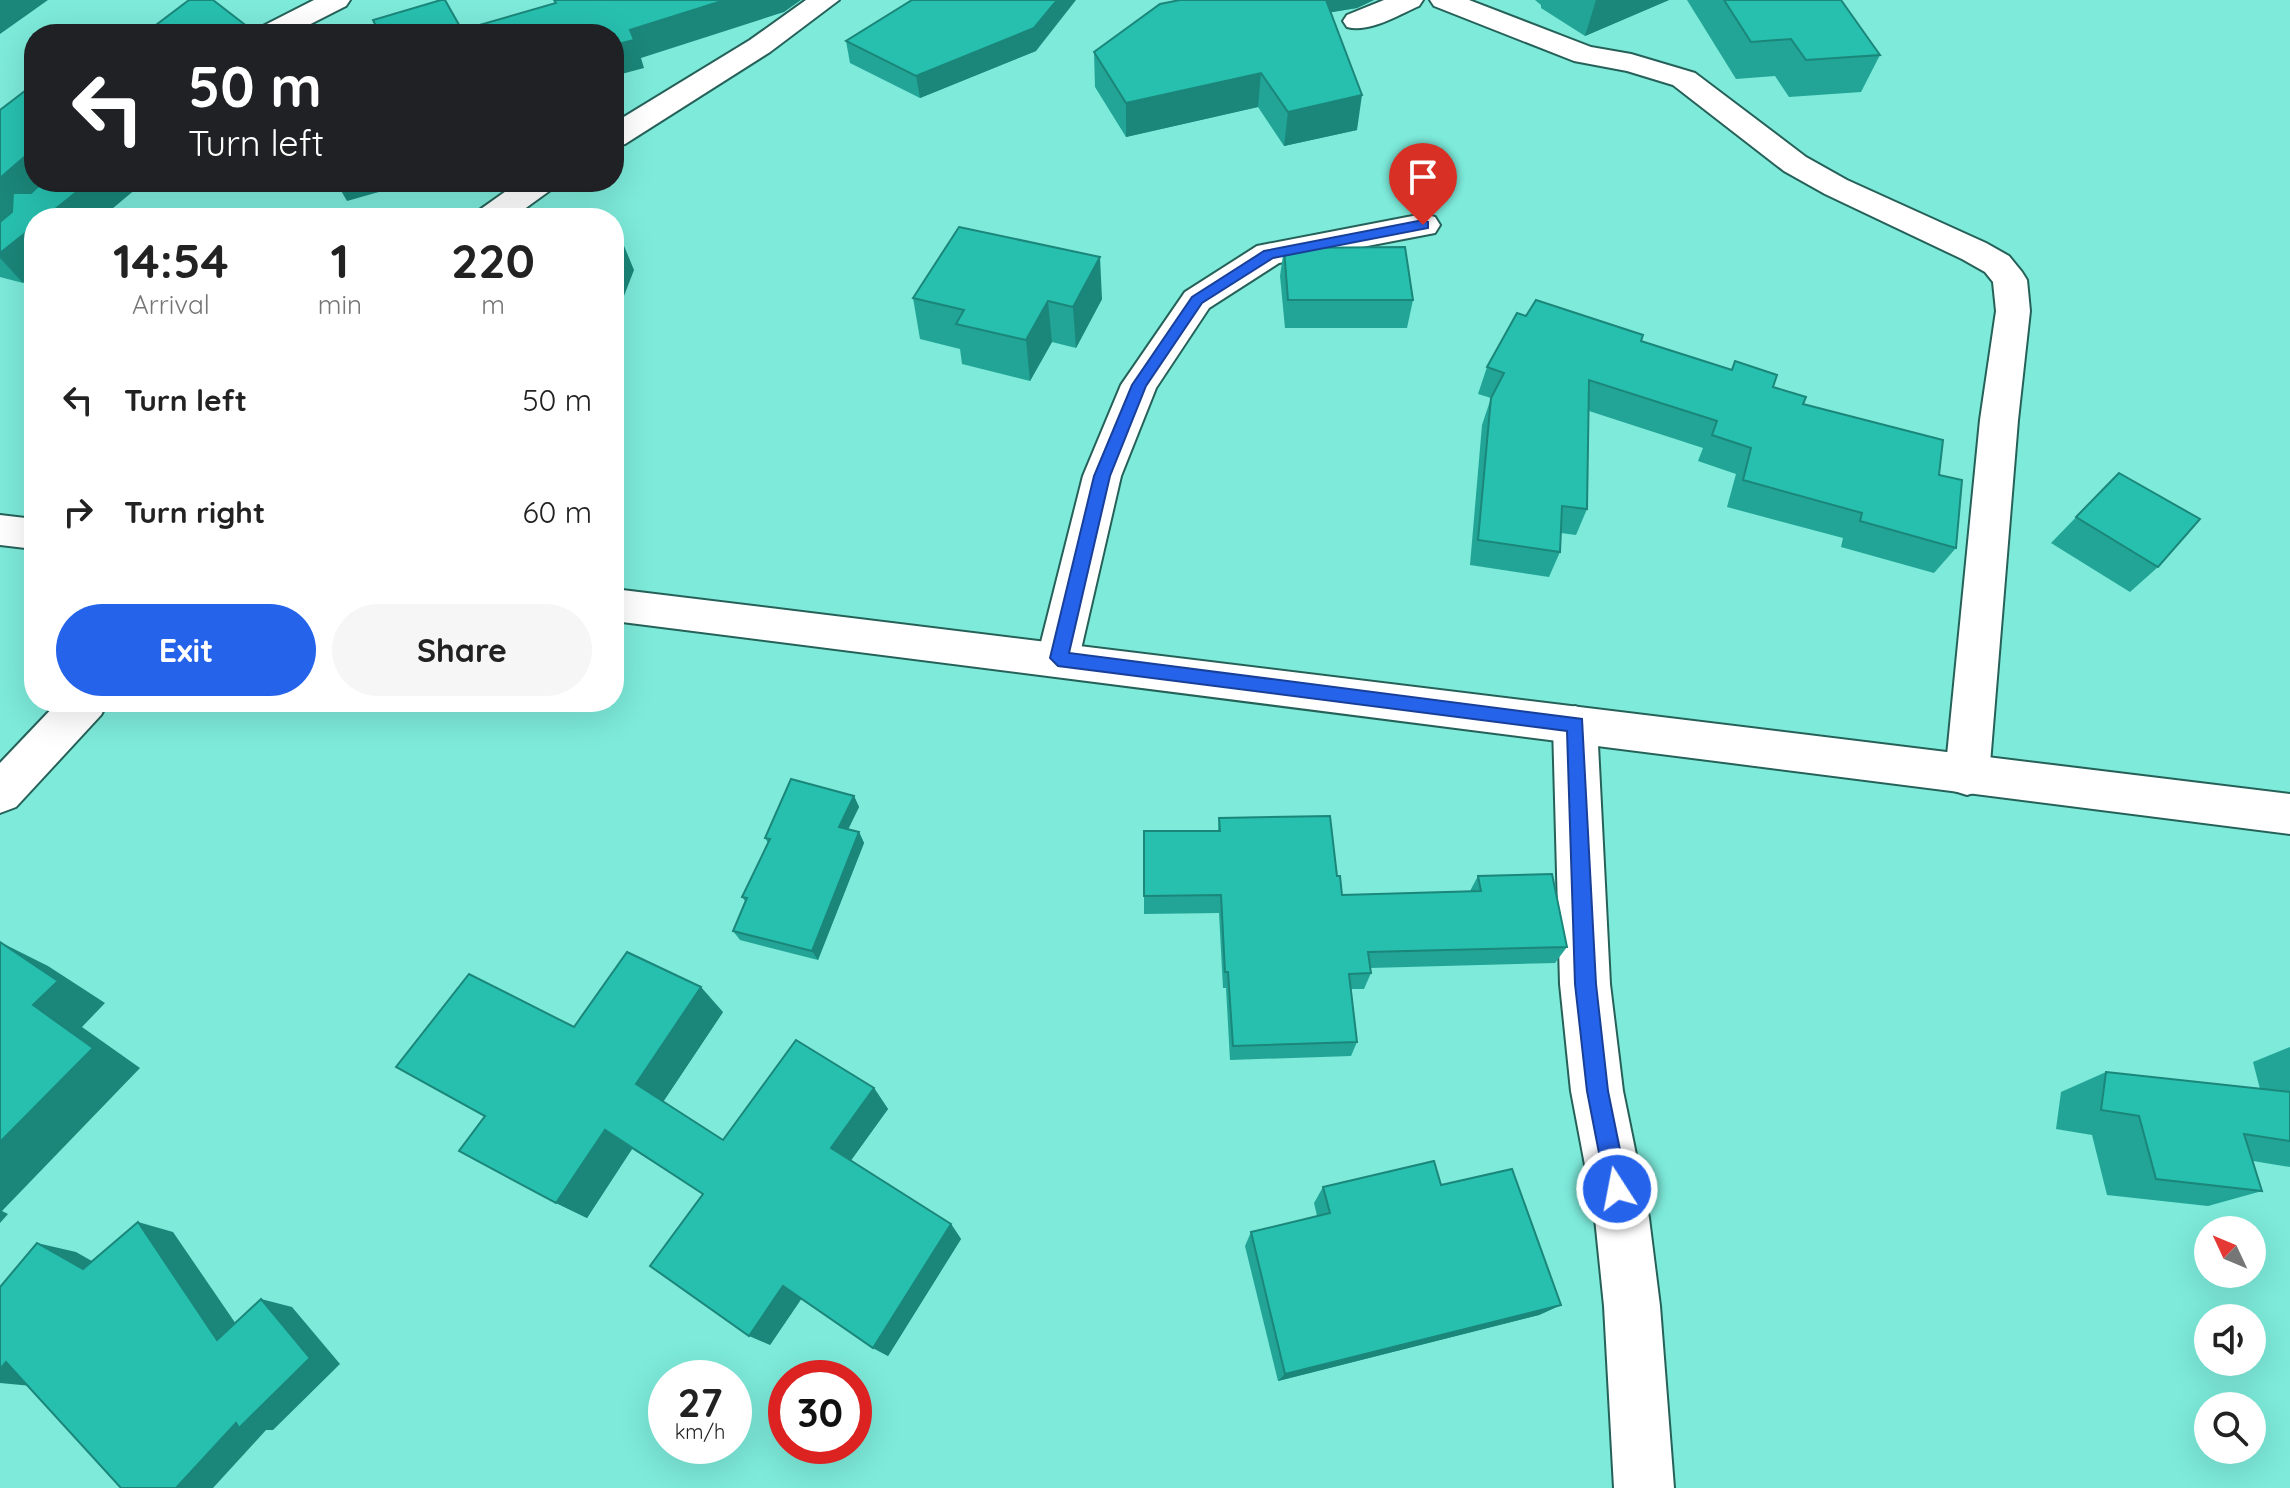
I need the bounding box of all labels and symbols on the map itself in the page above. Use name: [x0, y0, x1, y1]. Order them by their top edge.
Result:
pin: [1389, 143, 1457, 225]
position arrow: [1575, 1147, 1659, 1231]
north arrow: [2194, 1216, 2266, 1288]
speed limit sign: 30: [768, 1360, 872, 1464]

